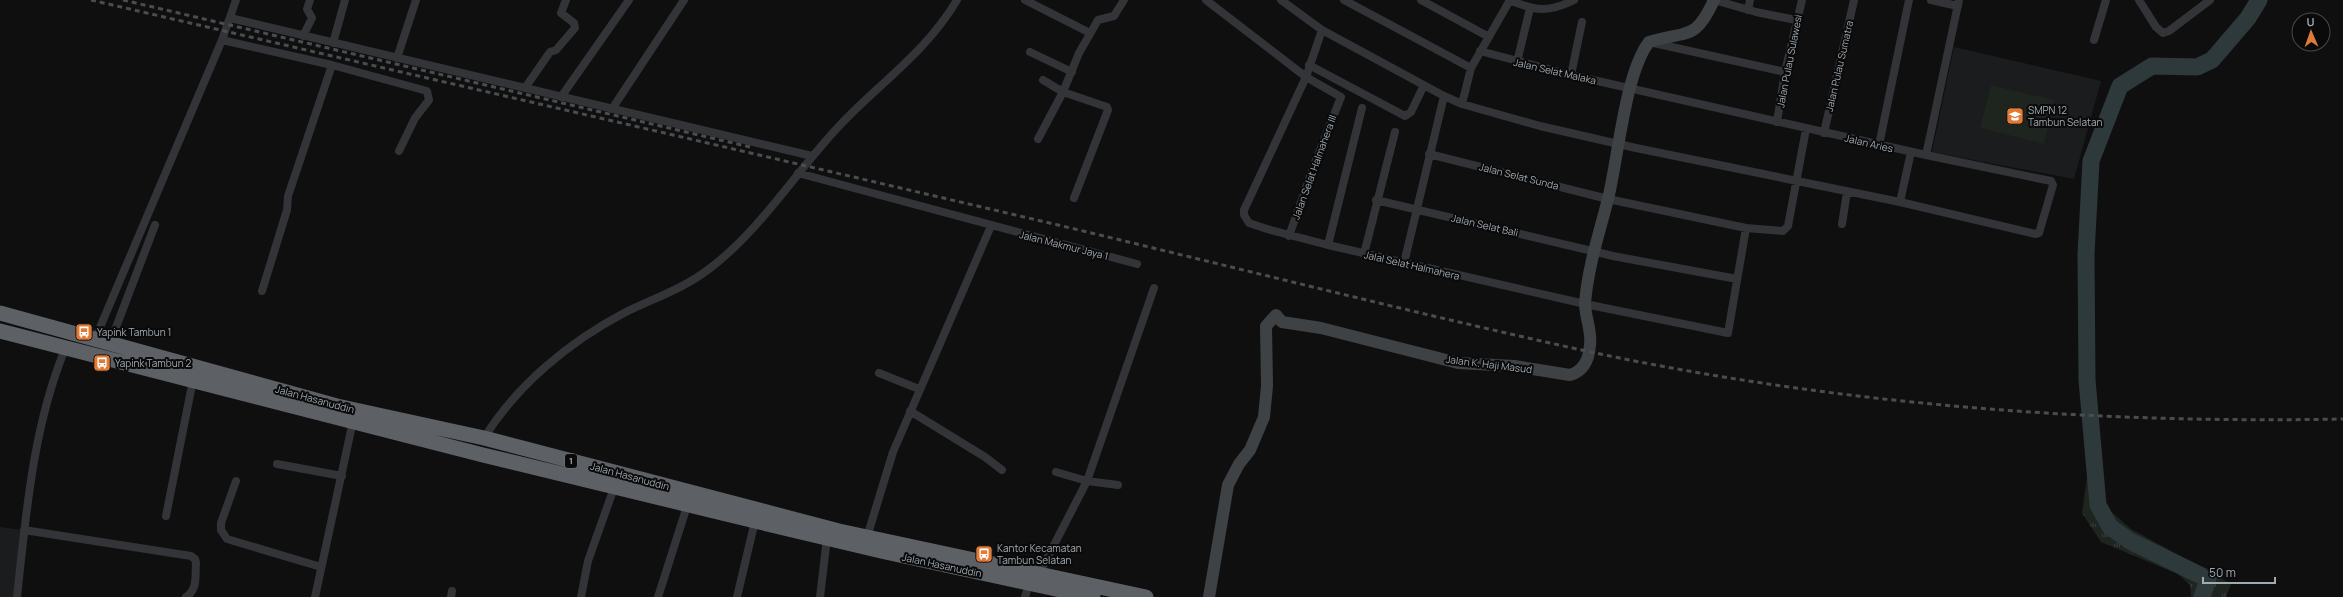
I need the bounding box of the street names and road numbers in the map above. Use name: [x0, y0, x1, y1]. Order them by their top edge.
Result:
street label: Jalan Pulau Sulawesi: [1773, 13, 1805, 109]
street label: Jalan Pulau Sumatra: [1822, 19, 1856, 113]
street label: Jalan Selat Malaka: [1512, 55, 1598, 87]
street label: Jalan Selat Halmahera III: [1289, 113, 1339, 221]
street label: Jalan Aries: [1843, 131, 1895, 155]
street label: Jalan Selat Sunda: [1478, 159, 1560, 193]
street label: Jalan Selat Bali: [1450, 210, 1520, 240]
street label: Jalan Makmur Jaya 1: [1018, 227, 1110, 263]
street label: Jalal Selat Halmahera: [1363, 247, 1461, 283]
street label: Jalan K. Haji Masud: [1445, 352, 1533, 376]
street label: Jalan Hasanuddin: [274, 382, 356, 416]
road number: 1: [565, 454, 577, 468]
street label: Jalan Hasanuddin: [589, 459, 671, 493]
street label: Jalan Hasanuddin: [901, 550, 983, 580]

